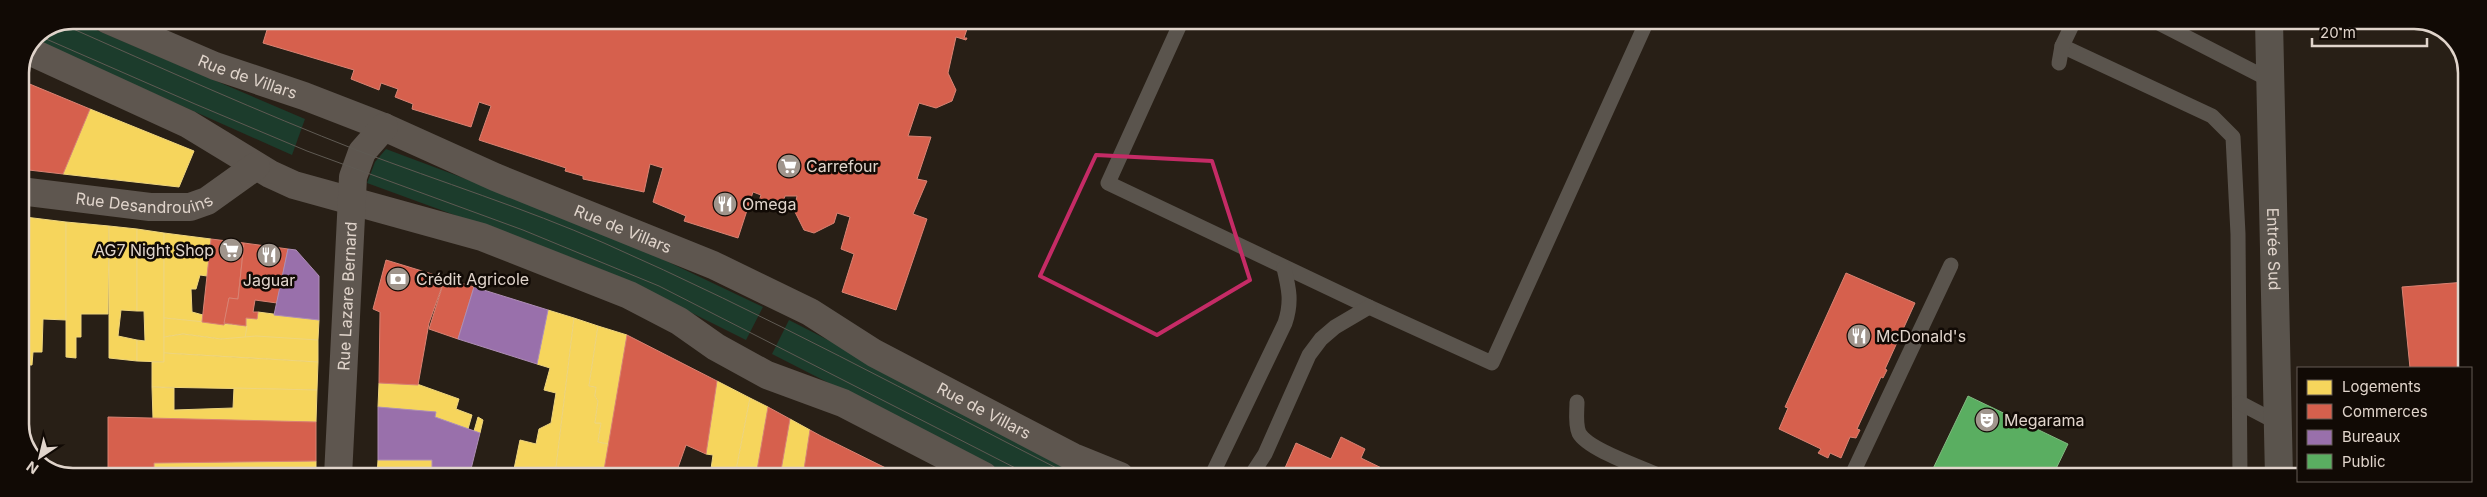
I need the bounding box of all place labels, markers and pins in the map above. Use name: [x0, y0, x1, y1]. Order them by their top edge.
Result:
supermarket icon: Carrefour: [776, 153, 802, 179]
place label: Carrefour: [806, 156, 879, 176]
restaurant icon: Omega: [712, 191, 738, 217]
place label: Omega: [742, 194, 796, 214]
supermarket icon: AG7 Night Shop: [218, 237, 244, 263]
place label: AG7 Night Shop: [94, 240, 214, 260]
restaurant icon: Jaguar: [256, 242, 282, 268]
bank icon: Crédit Agricole: [385, 266, 411, 292]
place label: Crédit Agricole: [416, 269, 529, 289]
place label: Jaguar: [243, 270, 295, 290]
restaurant icon: McDonald's: [1846, 323, 1872, 349]
place label: McDonald's: [1876, 326, 1966, 346]
theatre icon: Megarama: [1974, 407, 2000, 433]
place label: Megarama: [2004, 410, 2085, 430]

